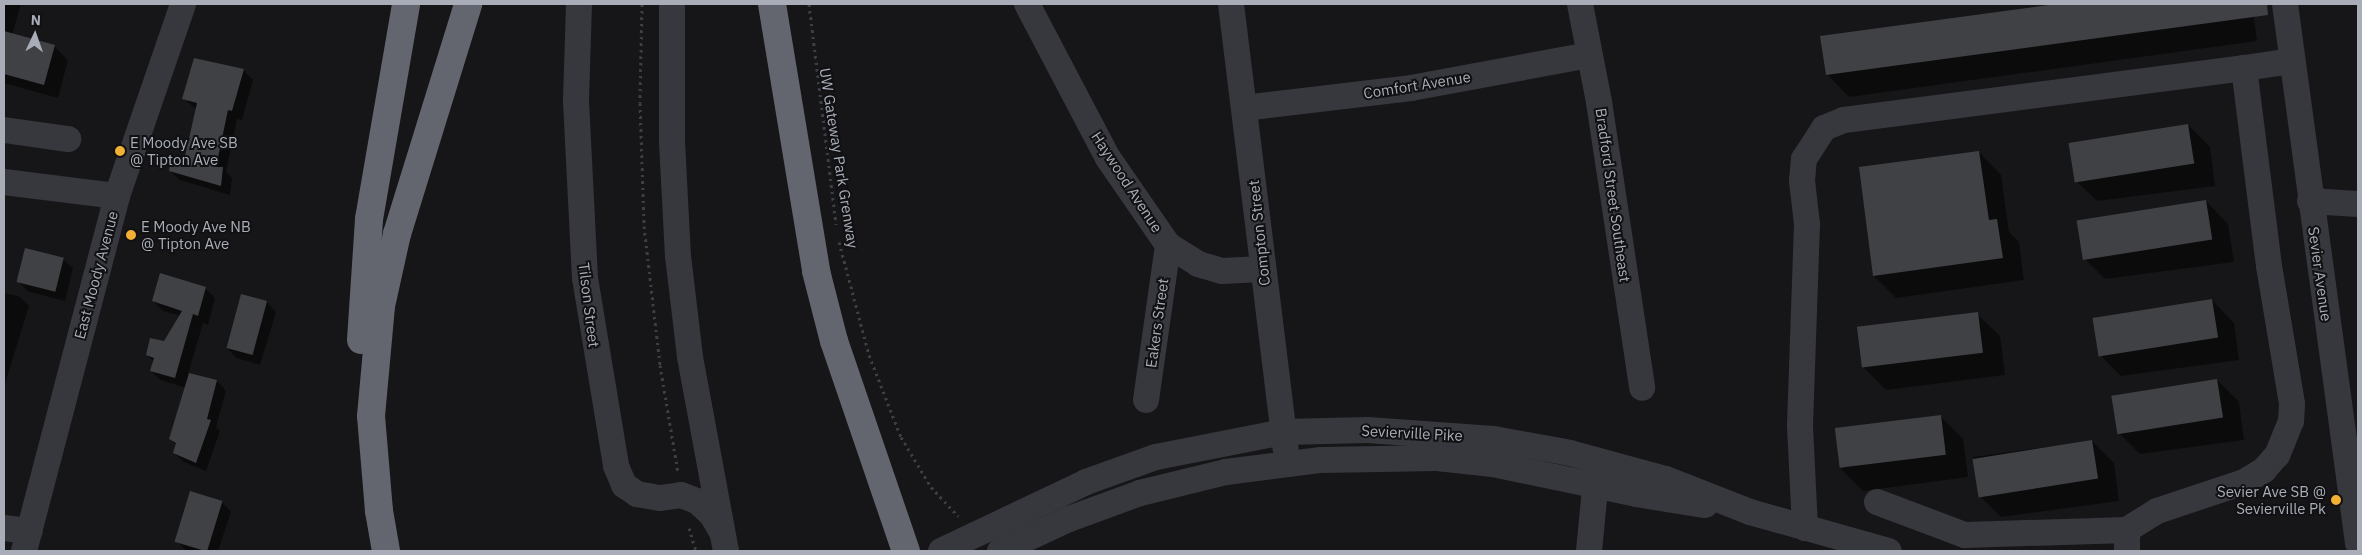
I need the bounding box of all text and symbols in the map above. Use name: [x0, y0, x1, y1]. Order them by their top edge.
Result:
north arrow: [10, 10, 60, 60]
text: N: [30, 11, 41, 29]
street label: UW Gateway Park Grenway: [816, 66, 862, 250]
street label: Comfort Avenue: [1362, 68, 1472, 102]
street label: Bradford Street Southeast: [1592, 107, 1634, 283]
street label: Haywood Avenue: [1088, 128, 1166, 236]
place label: E Moody Ave SB @ Tipton Ave: [130, 133, 238, 168]
marker: E Moody Ave SB @ Tipton Ave: [114, 145, 126, 157]
street label: Compton Street: [1244, 179, 1274, 287]
street label: East Moody Avenue: [70, 209, 122, 341]
place label: E Moody Ave NB @ Tipton Ave: [141, 217, 251, 252]
street label: Sevier Avenue: [2304, 226, 2336, 322]
marker: E Moody Ave NB @ Tipton Ave: [125, 229, 137, 241]
street label: Tilson Street: [575, 262, 603, 348]
street label: Eakers Street: [1142, 277, 1172, 369]
street label: Sevierville Pike: [1361, 421, 1463, 445]
place label: Sevier Ave SB @ Sevierville Pk: [2217, 482, 2326, 517]
marker: Sevier Ave SB @ Sevierville Pk: [2330, 494, 2342, 506]

